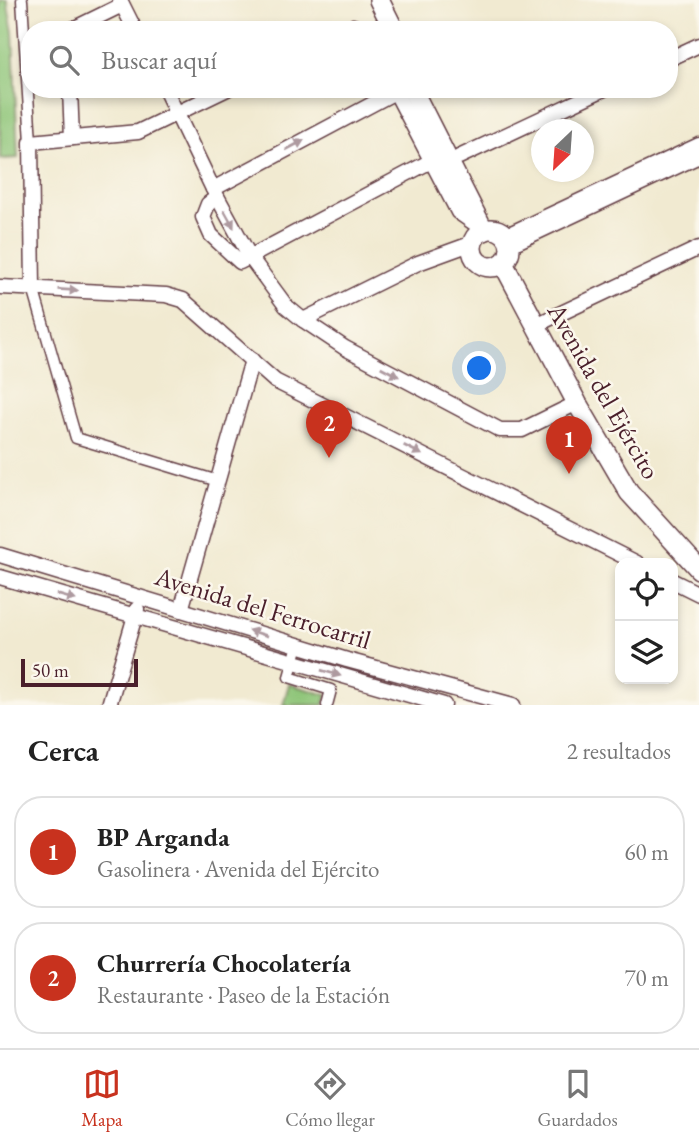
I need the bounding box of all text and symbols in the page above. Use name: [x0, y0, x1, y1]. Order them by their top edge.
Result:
search box: [21, 21, 678, 98]
icon: search: [45, 41, 83, 79]
text: Buscar aquí: [101, 43, 217, 77]
north arrow: [531, 119, 594, 182]
one-way arrow: [285, 140, 305, 151]
one-way arrow: [224, 209, 235, 229]
one-way arrow: [57, 284, 79, 295]
street label: Avenida del Ejército: [539, 296, 668, 485]
your location: [462, 351, 496, 385]
one-way arrow: [380, 366, 400, 378]
pin: 2: [306, 400, 352, 458]
pin: 1: [546, 416, 592, 474]
one-way arrow: [403, 445, 423, 456]
map controls: [615, 558, 678, 684]
button: locate: [615, 558, 678, 621]
street label: Avenida del Ferrocarril: [150, 559, 375, 657]
one-way arrow: [55, 592, 76, 602]
button: layers: [615, 621, 678, 684]
one-way arrow: [247, 627, 268, 637]
scale bar: [21, 656, 138, 688]
text: 50 m: [32, 658, 69, 683]
one-way arrow: [321, 668, 342, 678]
text: Cerca: [28, 731, 99, 770]
text: 2 resultados: [567, 736, 671, 766]
text: BP Arganda: [97, 820, 230, 854]
text: 1: [47, 837, 59, 867]
text: 60 m: [624, 837, 669, 867]
text: Gasolinera · Avenida del Ejército: [97, 854, 379, 884]
text: Churrería Chocolatería: [97, 946, 351, 980]
text: 2: [47, 963, 59, 993]
text: 70 m: [624, 963, 669, 993]
text: Restaurante · Paseo de la Estación: [97, 980, 390, 1010]
tab: Mapa: [81, 1065, 123, 1132]
tab: Cómo llegar: [285, 1065, 375, 1132]
tab: Guardados: [538, 1065, 618, 1132]

